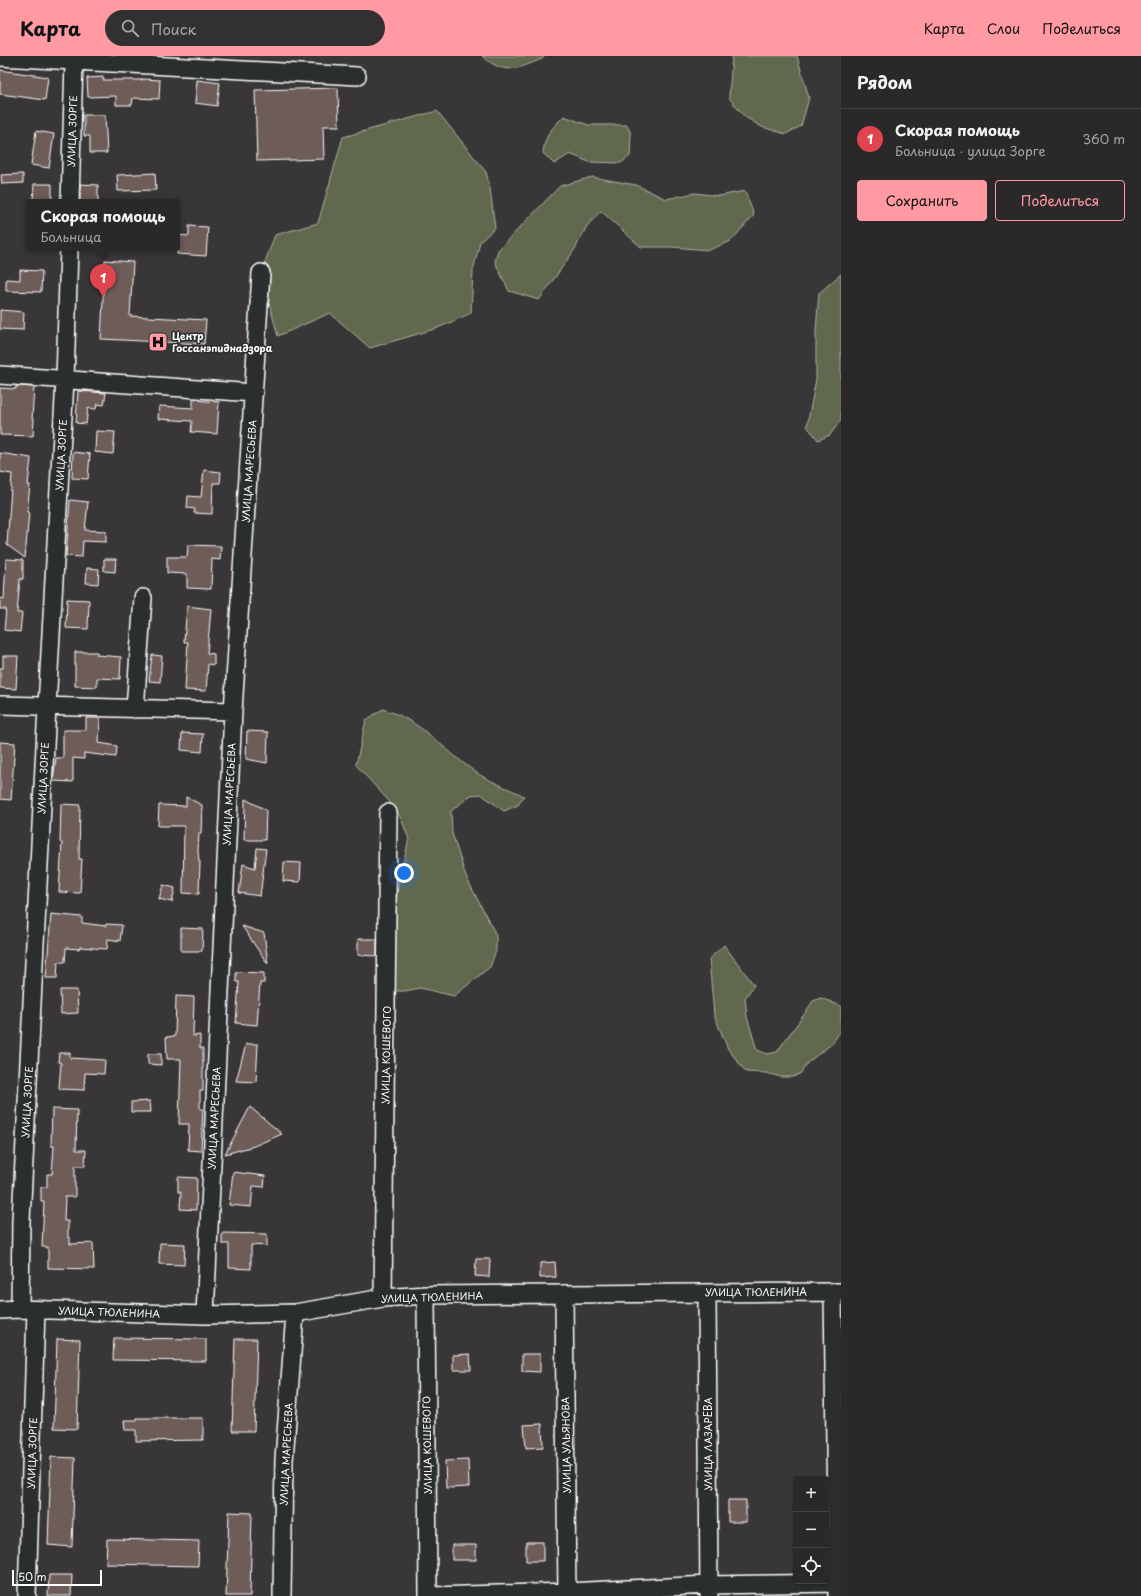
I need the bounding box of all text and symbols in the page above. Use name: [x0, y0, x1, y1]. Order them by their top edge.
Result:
search box: [105, 10, 385, 46]
text: Карта: [20, 14, 81, 42]
icon: search: [119, 17, 141, 39]
text: Поиск: [151, 17, 196, 40]
text: Карта: [924, 18, 965, 39]
text: Слои: [987, 18, 1020, 39]
text: Поделиться: [1042, 18, 1121, 39]
text: Рядом: [857, 69, 912, 95]
street label: УЛИЦА ЗОРГЕ: [63, 95, 80, 167]
text: Скорая помощь: [895, 118, 1020, 141]
text: 1: [867, 129, 873, 148]
text: 360 m: [1082, 129, 1125, 148]
text: Больница · улица Зорге: [895, 141, 1045, 160]
button: Сохранить: [857, 180, 987, 221]
button: Поделиться: [995, 180, 1125, 221]
popup: [26, 199, 180, 251]
text: Скорая помощь: [40, 204, 166, 227]
text: Больница: [40, 227, 101, 246]
pin: 1: [90, 264, 116, 297]
place label: Центр Госсанэпиднадзора: [172, 328, 273, 355]
hospital icon: Центр Госсанэпиднадзора: [147, 331, 169, 353]
street label: УЛИЦА ЗОРГЕ: [51, 419, 70, 491]
street label: УЛИЦА МАРЕСЬЕВА: [237, 419, 260, 523]
street label: УЛИЦА ЗОРГЕ: [33, 742, 52, 814]
street label: УЛИЦА МАРЕСЬЕВА: [218, 742, 239, 846]
your location: [394, 863, 414, 883]
street label: УЛИЦА КОШЕВОГО: [377, 1006, 394, 1104]
street label: УЛИЦА ЗОРГЕ: [17, 1066, 36, 1138]
street label: УЛИЦА МАРЕСЬЕВА: [203, 1066, 224, 1170]
street label: УЛИЦА ТЮЛЕНИНА: [705, 1284, 807, 1299]
street label: УЛИЦА ТЮЛЕНИНА: [381, 1287, 484, 1306]
street label: УЛИЦА ТЮЛЕНИНА: [58, 1302, 161, 1321]
street label: УЛИЦА КОШЕВОГО: [418, 1396, 435, 1494]
street label: УЛИЦА УЛЬЯНОВА: [557, 1397, 574, 1493]
street label: УЛИЦА ЛАЗАРЕВА: [700, 1397, 715, 1491]
street label: УЛИЦА МАРЕСЬЕВА: [275, 1402, 296, 1506]
street label: УЛИЦА ЗОРГЕ: [23, 1417, 40, 1489]
map controls: [793, 1476, 829, 1584]
button: +: [793, 1476, 829, 1512]
button: −: [793, 1512, 829, 1548]
button: locate: [793, 1548, 829, 1584]
scale bar: [12, 1568, 102, 1587]
text: 50 m: [18, 1568, 47, 1585]

